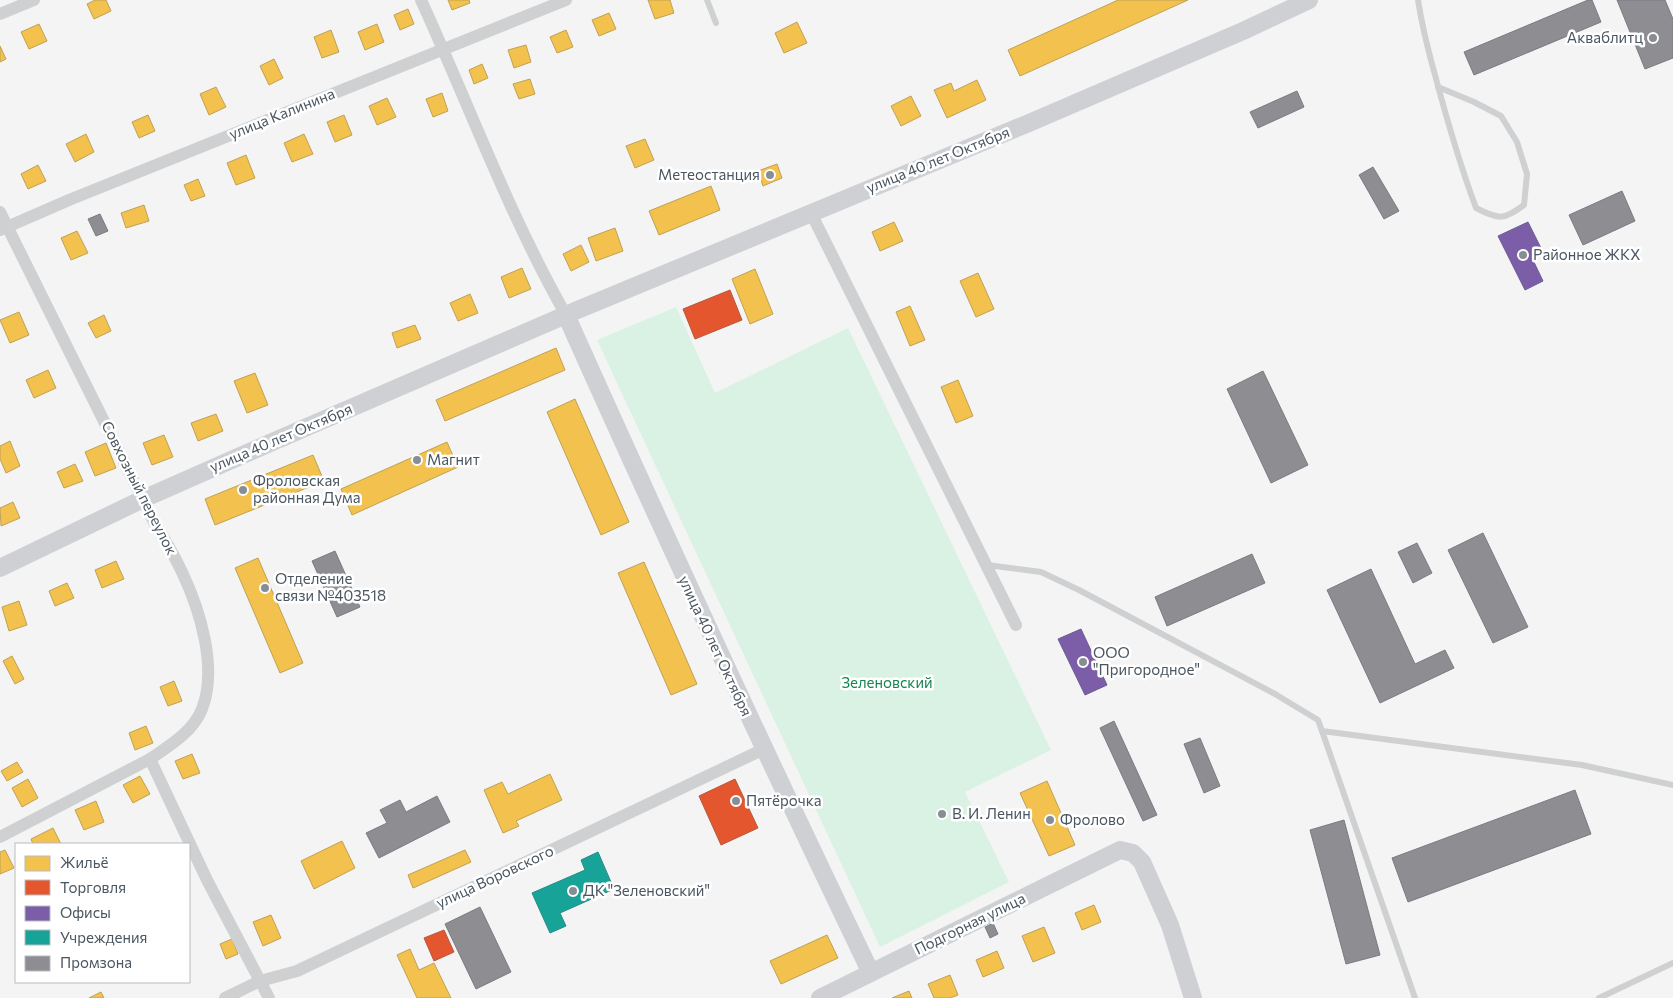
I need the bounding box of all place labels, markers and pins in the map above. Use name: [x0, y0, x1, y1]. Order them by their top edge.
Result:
place label: Акваблитц: [1567, 28, 1643, 46]
marker: Акваблитц: [1647, 32, 1659, 44]
place label: Метеостанция: [658, 165, 760, 183]
marker: Метеостанция: [764, 169, 776, 181]
place label: Районное ЖКХ: [1533, 245, 1640, 263]
marker: Районное ЖКХ: [1517, 249, 1529, 261]
place label: Магнит: [427, 450, 480, 468]
marker: Магнит: [411, 454, 423, 466]
place label: Фроловская районная Дума: [253, 471, 361, 506]
marker: Фроловская районная Дума: [237, 484, 249, 496]
place label: Отделение связи №403518: [275, 569, 386, 604]
marker: Отделение связи №403518: [259, 582, 271, 594]
place label: ООО "Пригородное": [1093, 643, 1200, 678]
marker: ООО "Пригородное": [1077, 656, 1089, 668]
place label: Пятёрочка: [746, 791, 821, 809]
marker: Пятёрочка: [730, 795, 742, 807]
place label: В. И. Ленин: [952, 804, 1031, 822]
marker: В. И. Ленин: [936, 808, 948, 820]
place label: Фролово: [1060, 810, 1125, 828]
marker: Фролово: [1044, 814, 1056, 826]
place label: ДК "Зеленовский": [583, 881, 710, 899]
marker: ДК "Зеленовский": [567, 885, 579, 897]

